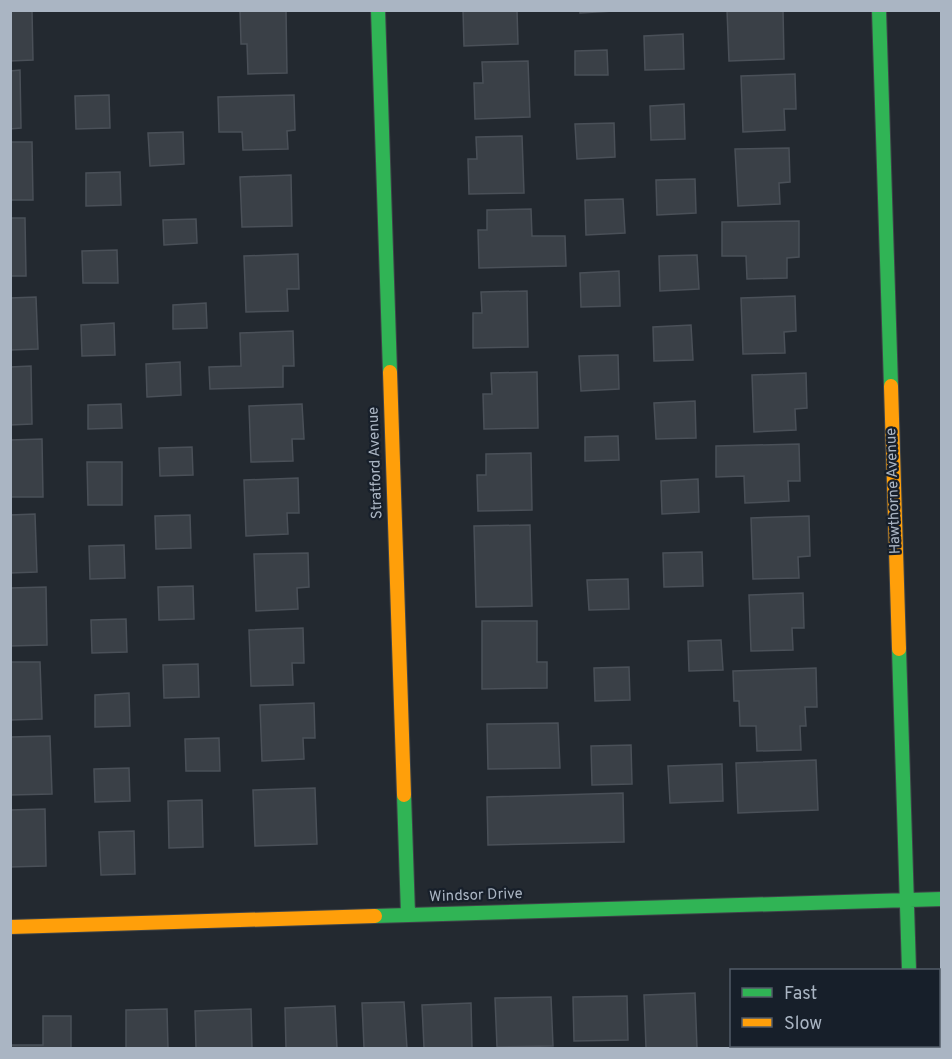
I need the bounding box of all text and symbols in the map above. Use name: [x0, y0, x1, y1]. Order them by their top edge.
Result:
street label: Stratford Avenue: [365, 406, 387, 520]
street label: Hawthorne Avenue: [882, 427, 906, 555]
street label: Windsor Drive: [429, 885, 523, 907]
legend: [730, 969, 940, 1047]
text: Fast: [784, 983, 817, 1006]
text: Slow: [784, 1013, 822, 1036]

